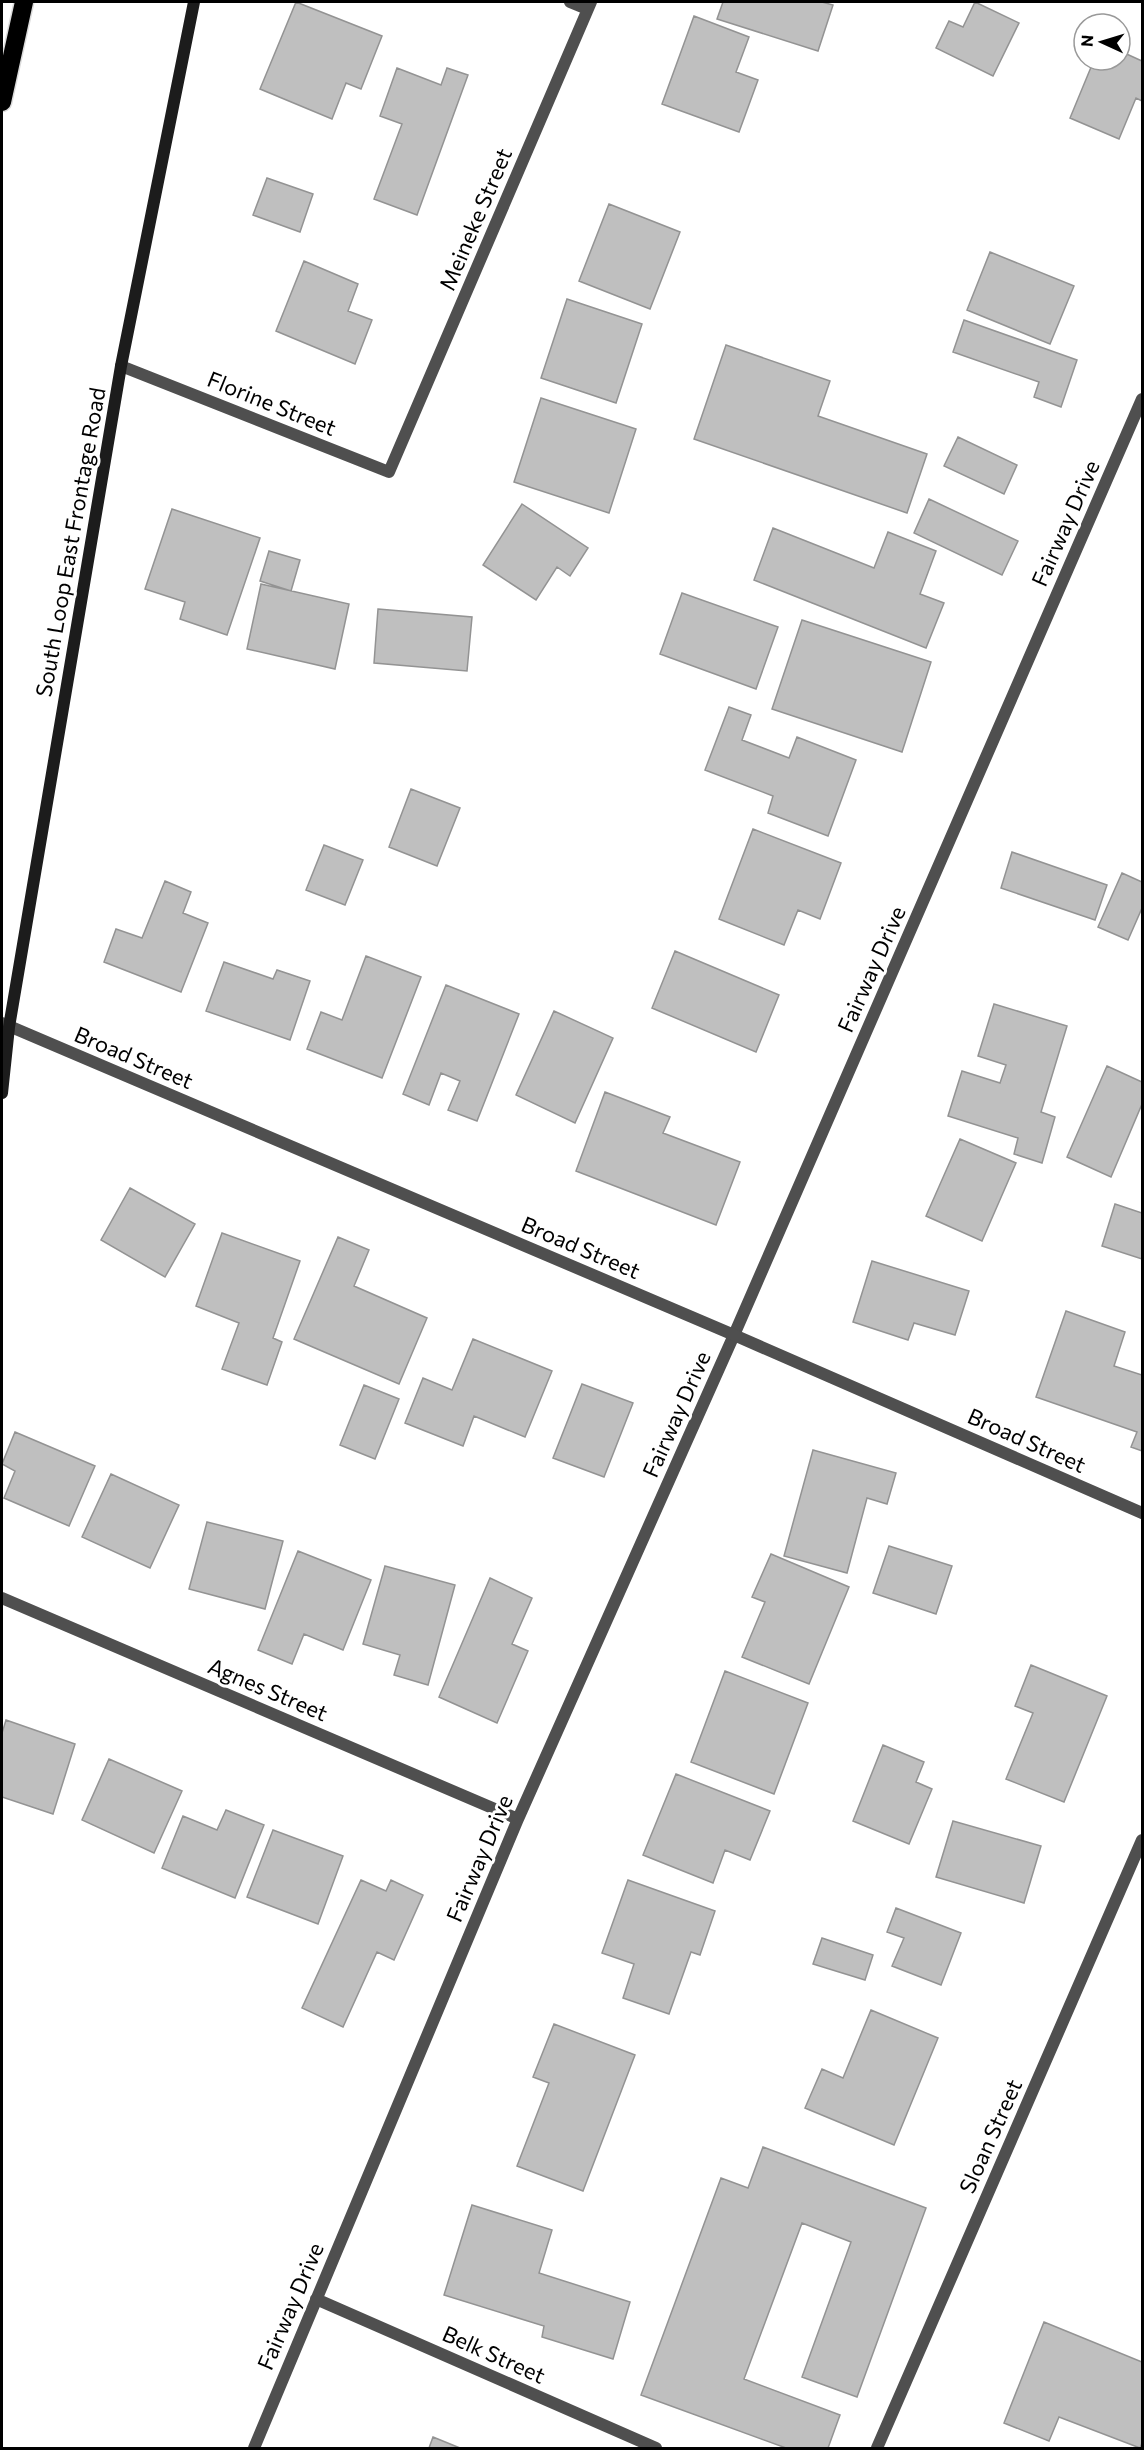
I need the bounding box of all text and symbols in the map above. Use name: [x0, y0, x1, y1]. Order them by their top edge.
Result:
north arrow: [1072, 12, 1132, 72]
text: N: [1077, 34, 1096, 48]
street label: Meineke Street: [433, 144, 517, 294]
street label: Florine Street: [204, 365, 340, 441]
street label: South Loop East Frontage Road: [29, 385, 111, 699]
street label: Fairway Drive: [1025, 456, 1105, 590]
street label: Fairway Drive: [831, 902, 911, 1036]
street label: Broad Street: [71, 1020, 197, 1094]
street label: Broad Street: [518, 1210, 644, 1284]
street label: Fairway Drive: [636, 1347, 716, 1481]
street label: Broad Street: [964, 1402, 1090, 1478]
street label: Agnes Street: [204, 1652, 332, 1726]
street label: Fairway Drive: [440, 1790, 518, 1926]
street label: Sloan Street: [953, 2075, 1027, 2197]
street label: Fairway Drive: [251, 2238, 329, 2374]
street label: Belk Street: [438, 2319, 550, 2389]

